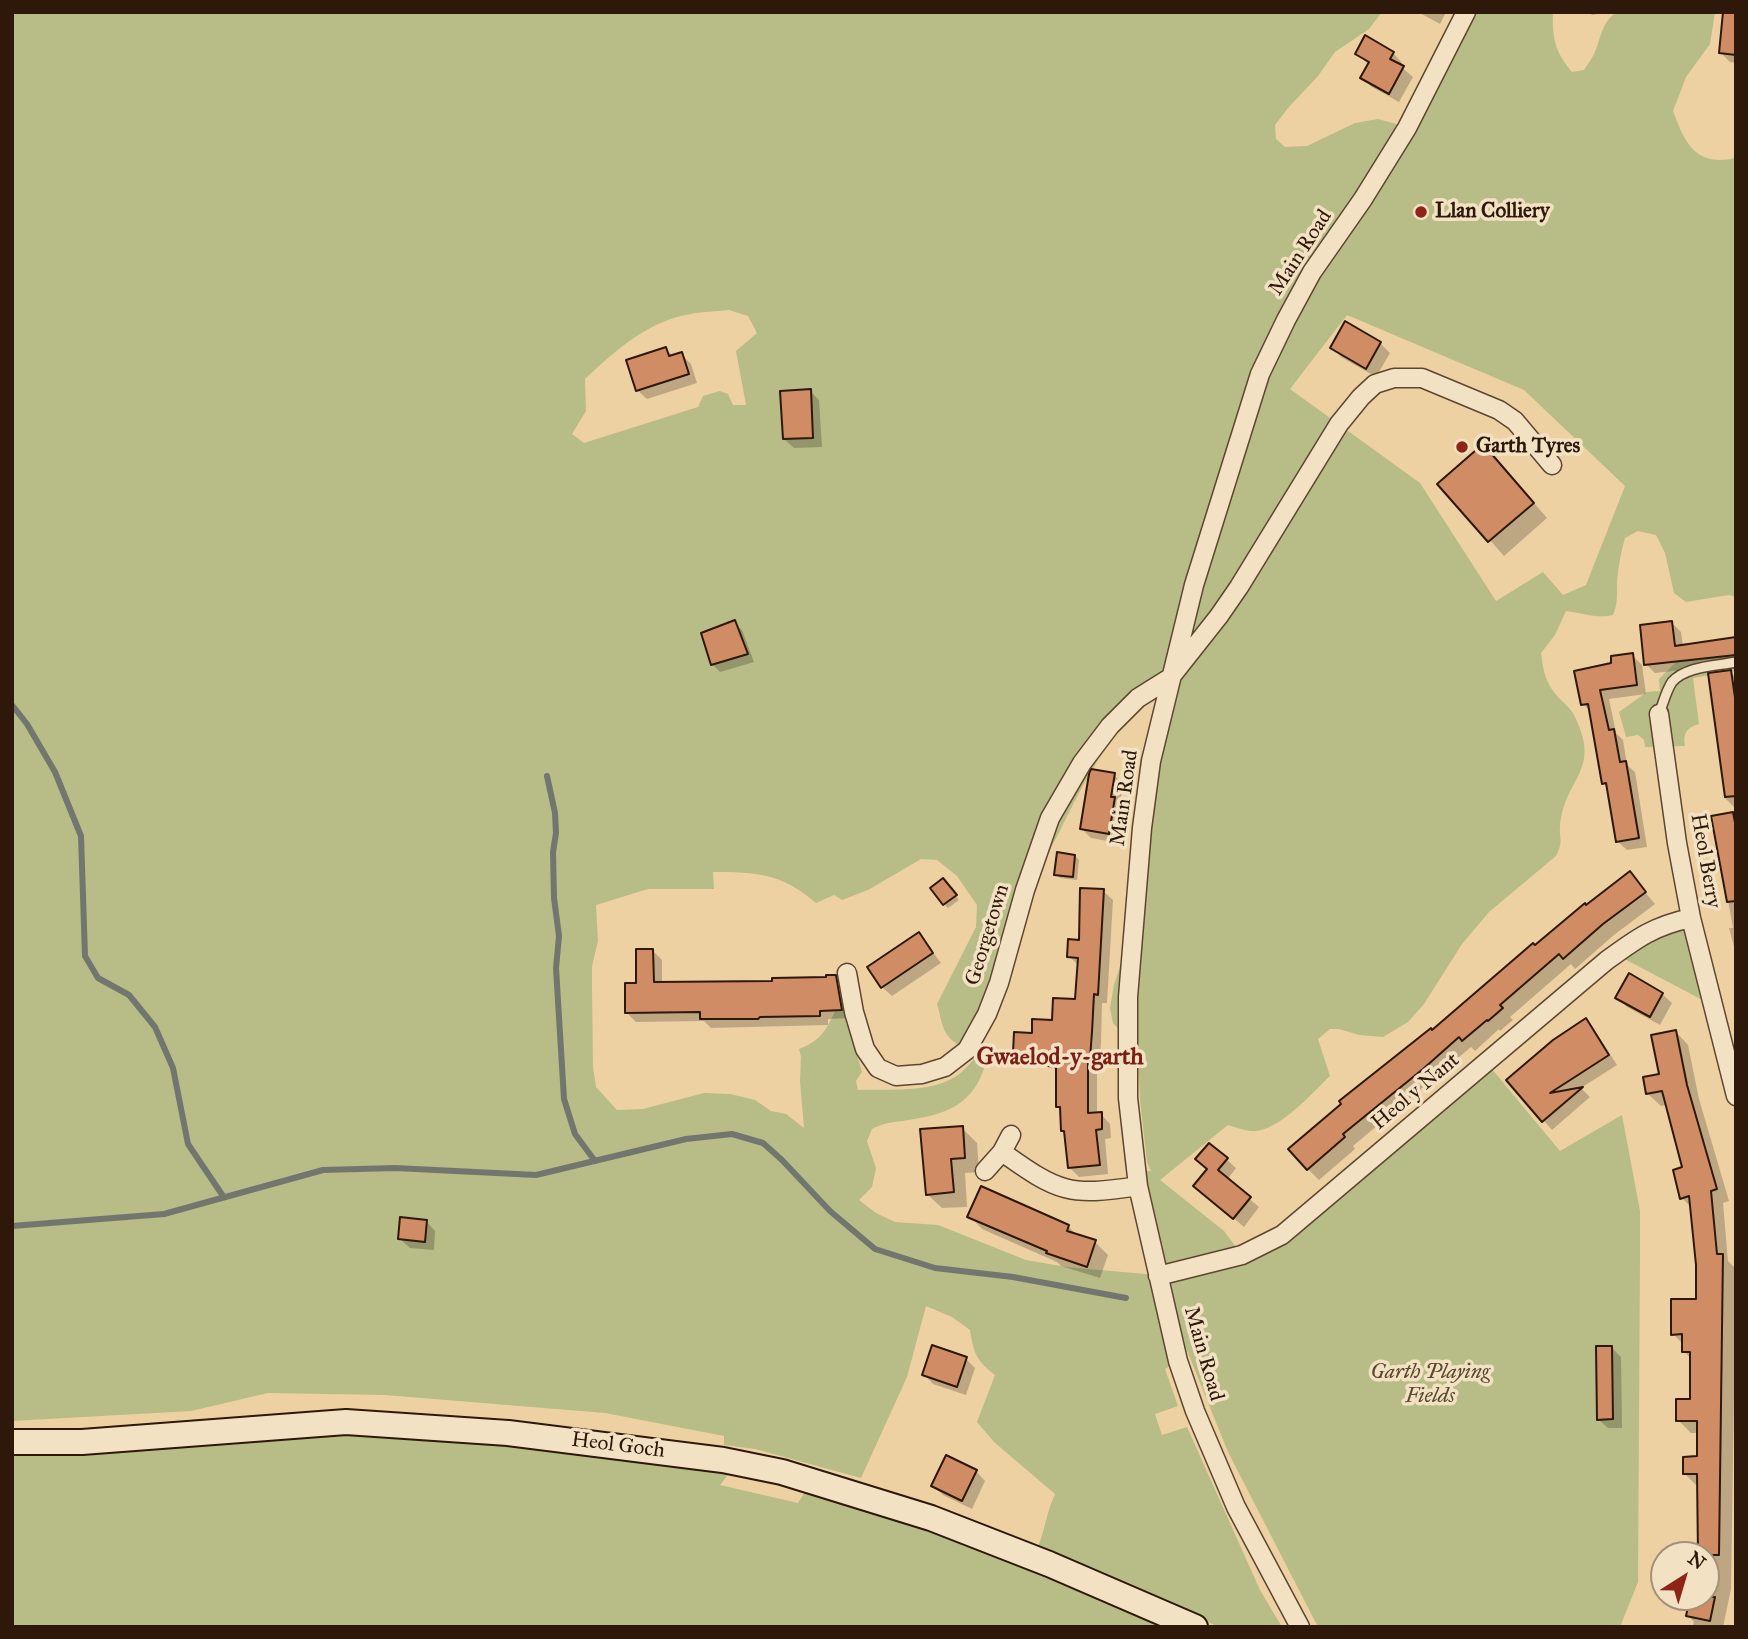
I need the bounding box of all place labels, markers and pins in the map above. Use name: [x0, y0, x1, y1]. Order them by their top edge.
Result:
place label: Llan Colliery: [1435, 199, 1550, 225]
marker: Llan Colliery: [1413, 204, 1429, 220]
place label: Garth Tyres: [1476, 434, 1580, 460]
marker: Garth Tyres: [1454, 439, 1470, 455]

